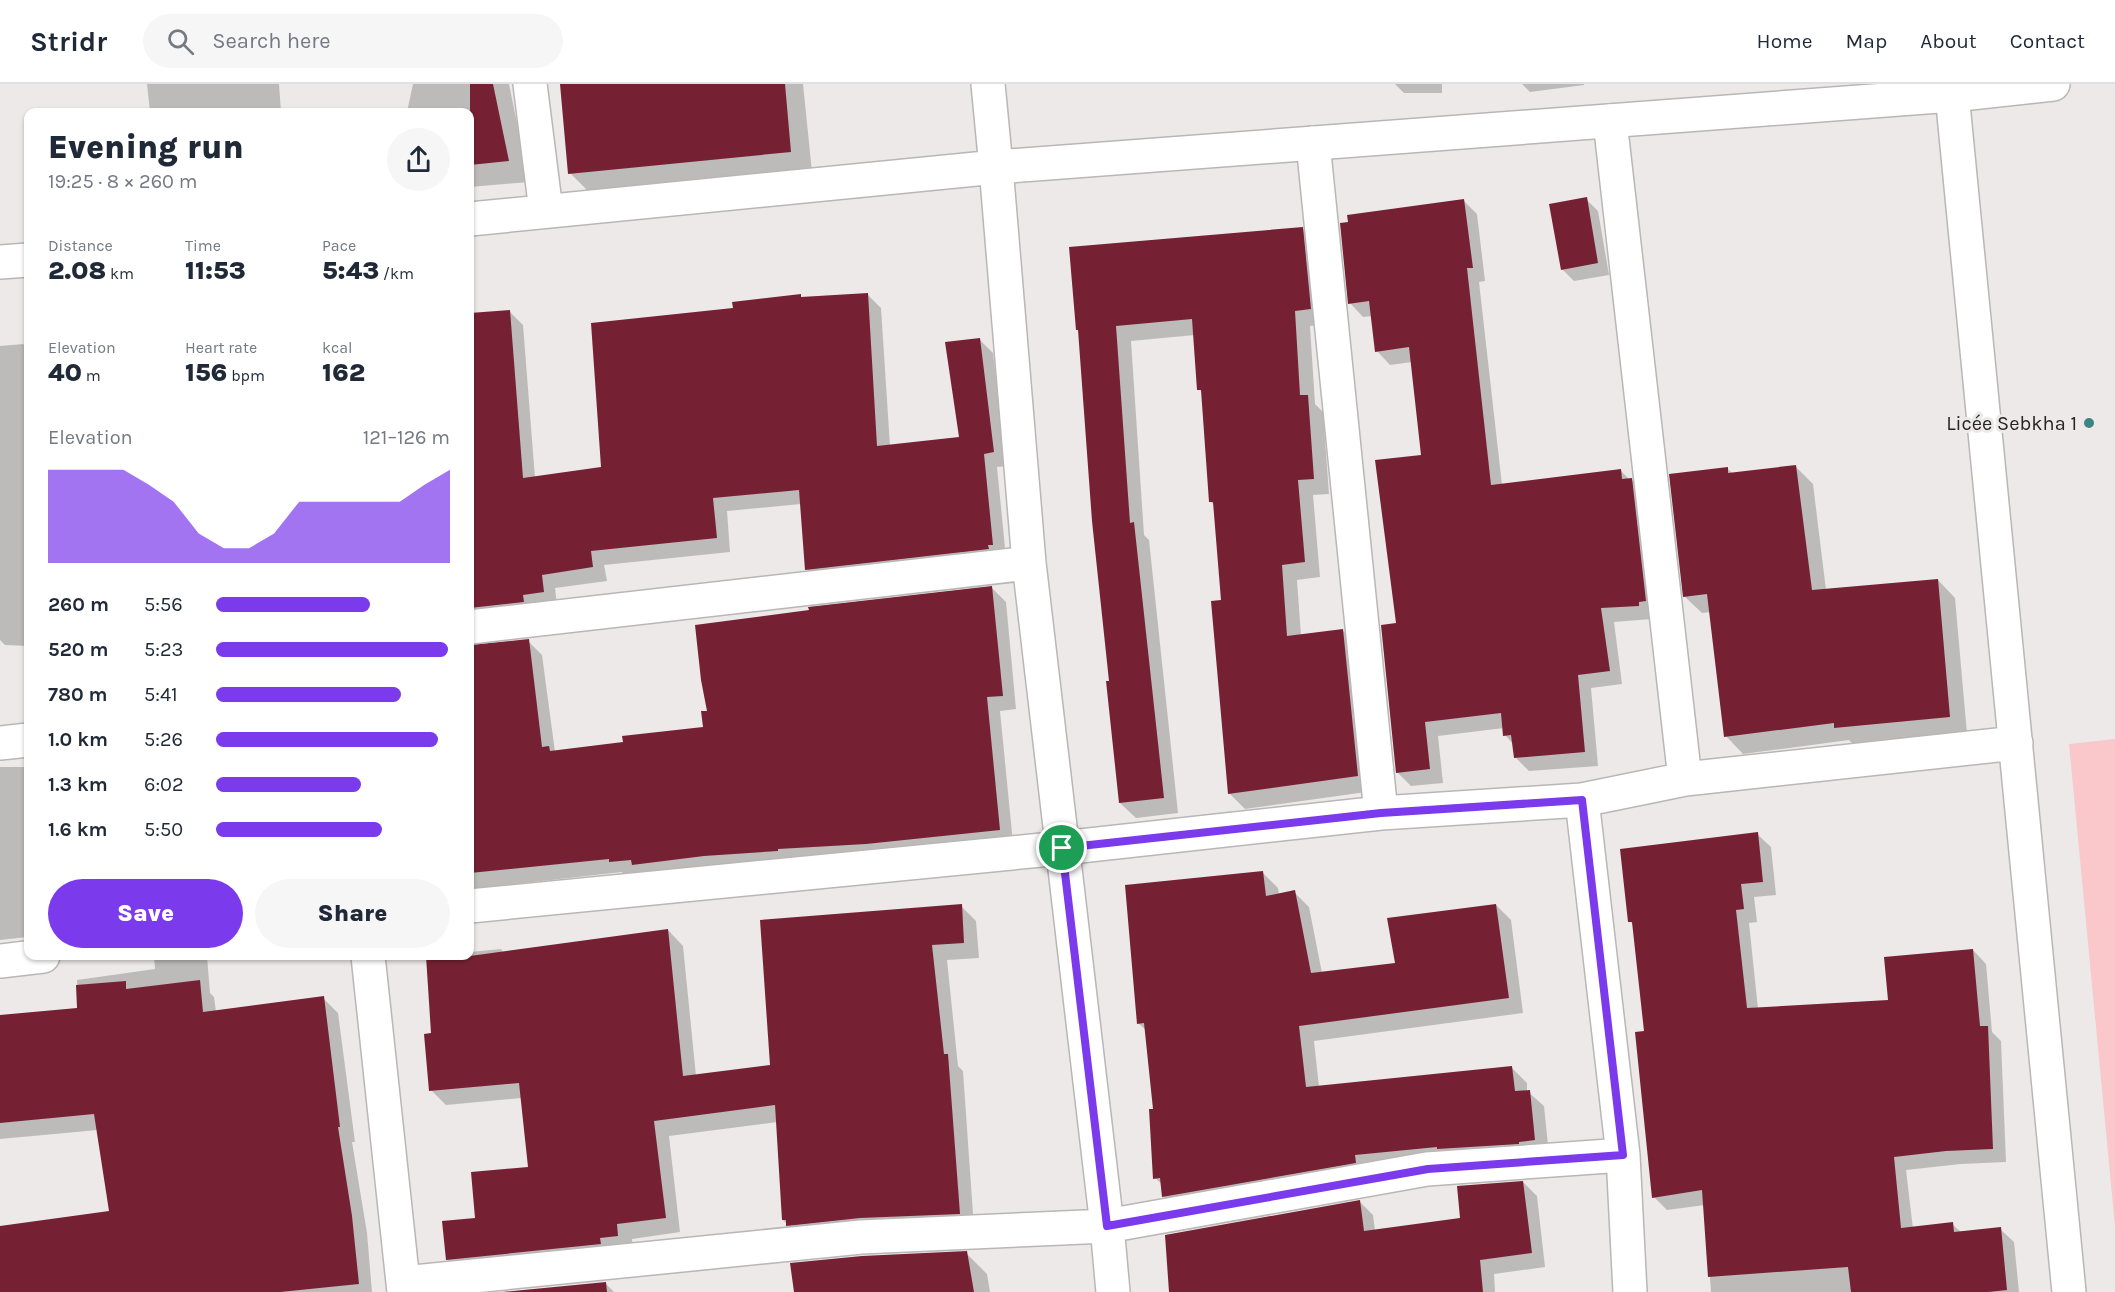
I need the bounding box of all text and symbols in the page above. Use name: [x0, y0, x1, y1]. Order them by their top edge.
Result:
search box: [143, 14, 563, 68]
text: Stridr: [30, 25, 107, 58]
icon: search: [164, 25, 197, 58]
text: Search here: [212, 28, 331, 54]
text: Home: [1757, 29, 1813, 53]
text: Map: [1846, 29, 1887, 53]
text: About: [1920, 29, 1977, 53]
text: Contact: [2010, 29, 2085, 53]
text: Evening run: [48, 128, 244, 166]
button: share: [387, 128, 450, 191]
text: 19:25 · 8 × 260 m: [48, 170, 197, 193]
text: Distance: [48, 236, 113, 255]
text: Time: [185, 236, 221, 255]
text: Pace: [322, 236, 356, 255]
text: 2.08: [48, 255, 106, 286]
text: 11:53: [185, 255, 246, 286]
text: 5:43: [322, 255, 379, 286]
text: km: [106, 264, 134, 283]
text: /km: [379, 264, 414, 283]
text: Elevation: [48, 338, 116, 357]
text: Heart rate: [185, 338, 257, 357]
text: kcal: [322, 338, 353, 357]
text: 40: [48, 357, 82, 388]
text: 156: [185, 357, 227, 388]
text: 162: [322, 357, 365, 388]
text: m: [82, 366, 101, 385]
text: bpm: [227, 366, 265, 385]
place label: Licée Sebkha 1: [1946, 412, 2077, 435]
marker: Licée Sebkha 1: [2082, 416, 2096, 430]
text: Elevation: [48, 426, 133, 449]
text: 121–126 m: [363, 426, 450, 449]
text: 260 m: [48, 593, 109, 616]
text: 5:56: [144, 593, 183, 616]
text: 520 m: [48, 638, 108, 661]
text: 5:23: [144, 638, 183, 661]
text: 780 m: [48, 683, 108, 706]
text: 5:41: [144, 683, 178, 706]
text: 1.0 km: [48, 728, 108, 751]
text: 5:26: [144, 728, 183, 751]
text: 1.3 km: [48, 773, 108, 796]
text: 6:02: [144, 773, 184, 796]
text: 1.6 km: [48, 818, 107, 841]
text: 5:50: [144, 818, 183, 841]
pin: [1036, 822, 1087, 873]
icon: arrive: [1045, 831, 1078, 864]
button: Save: [48, 879, 243, 948]
button: Share: [255, 879, 450, 948]

